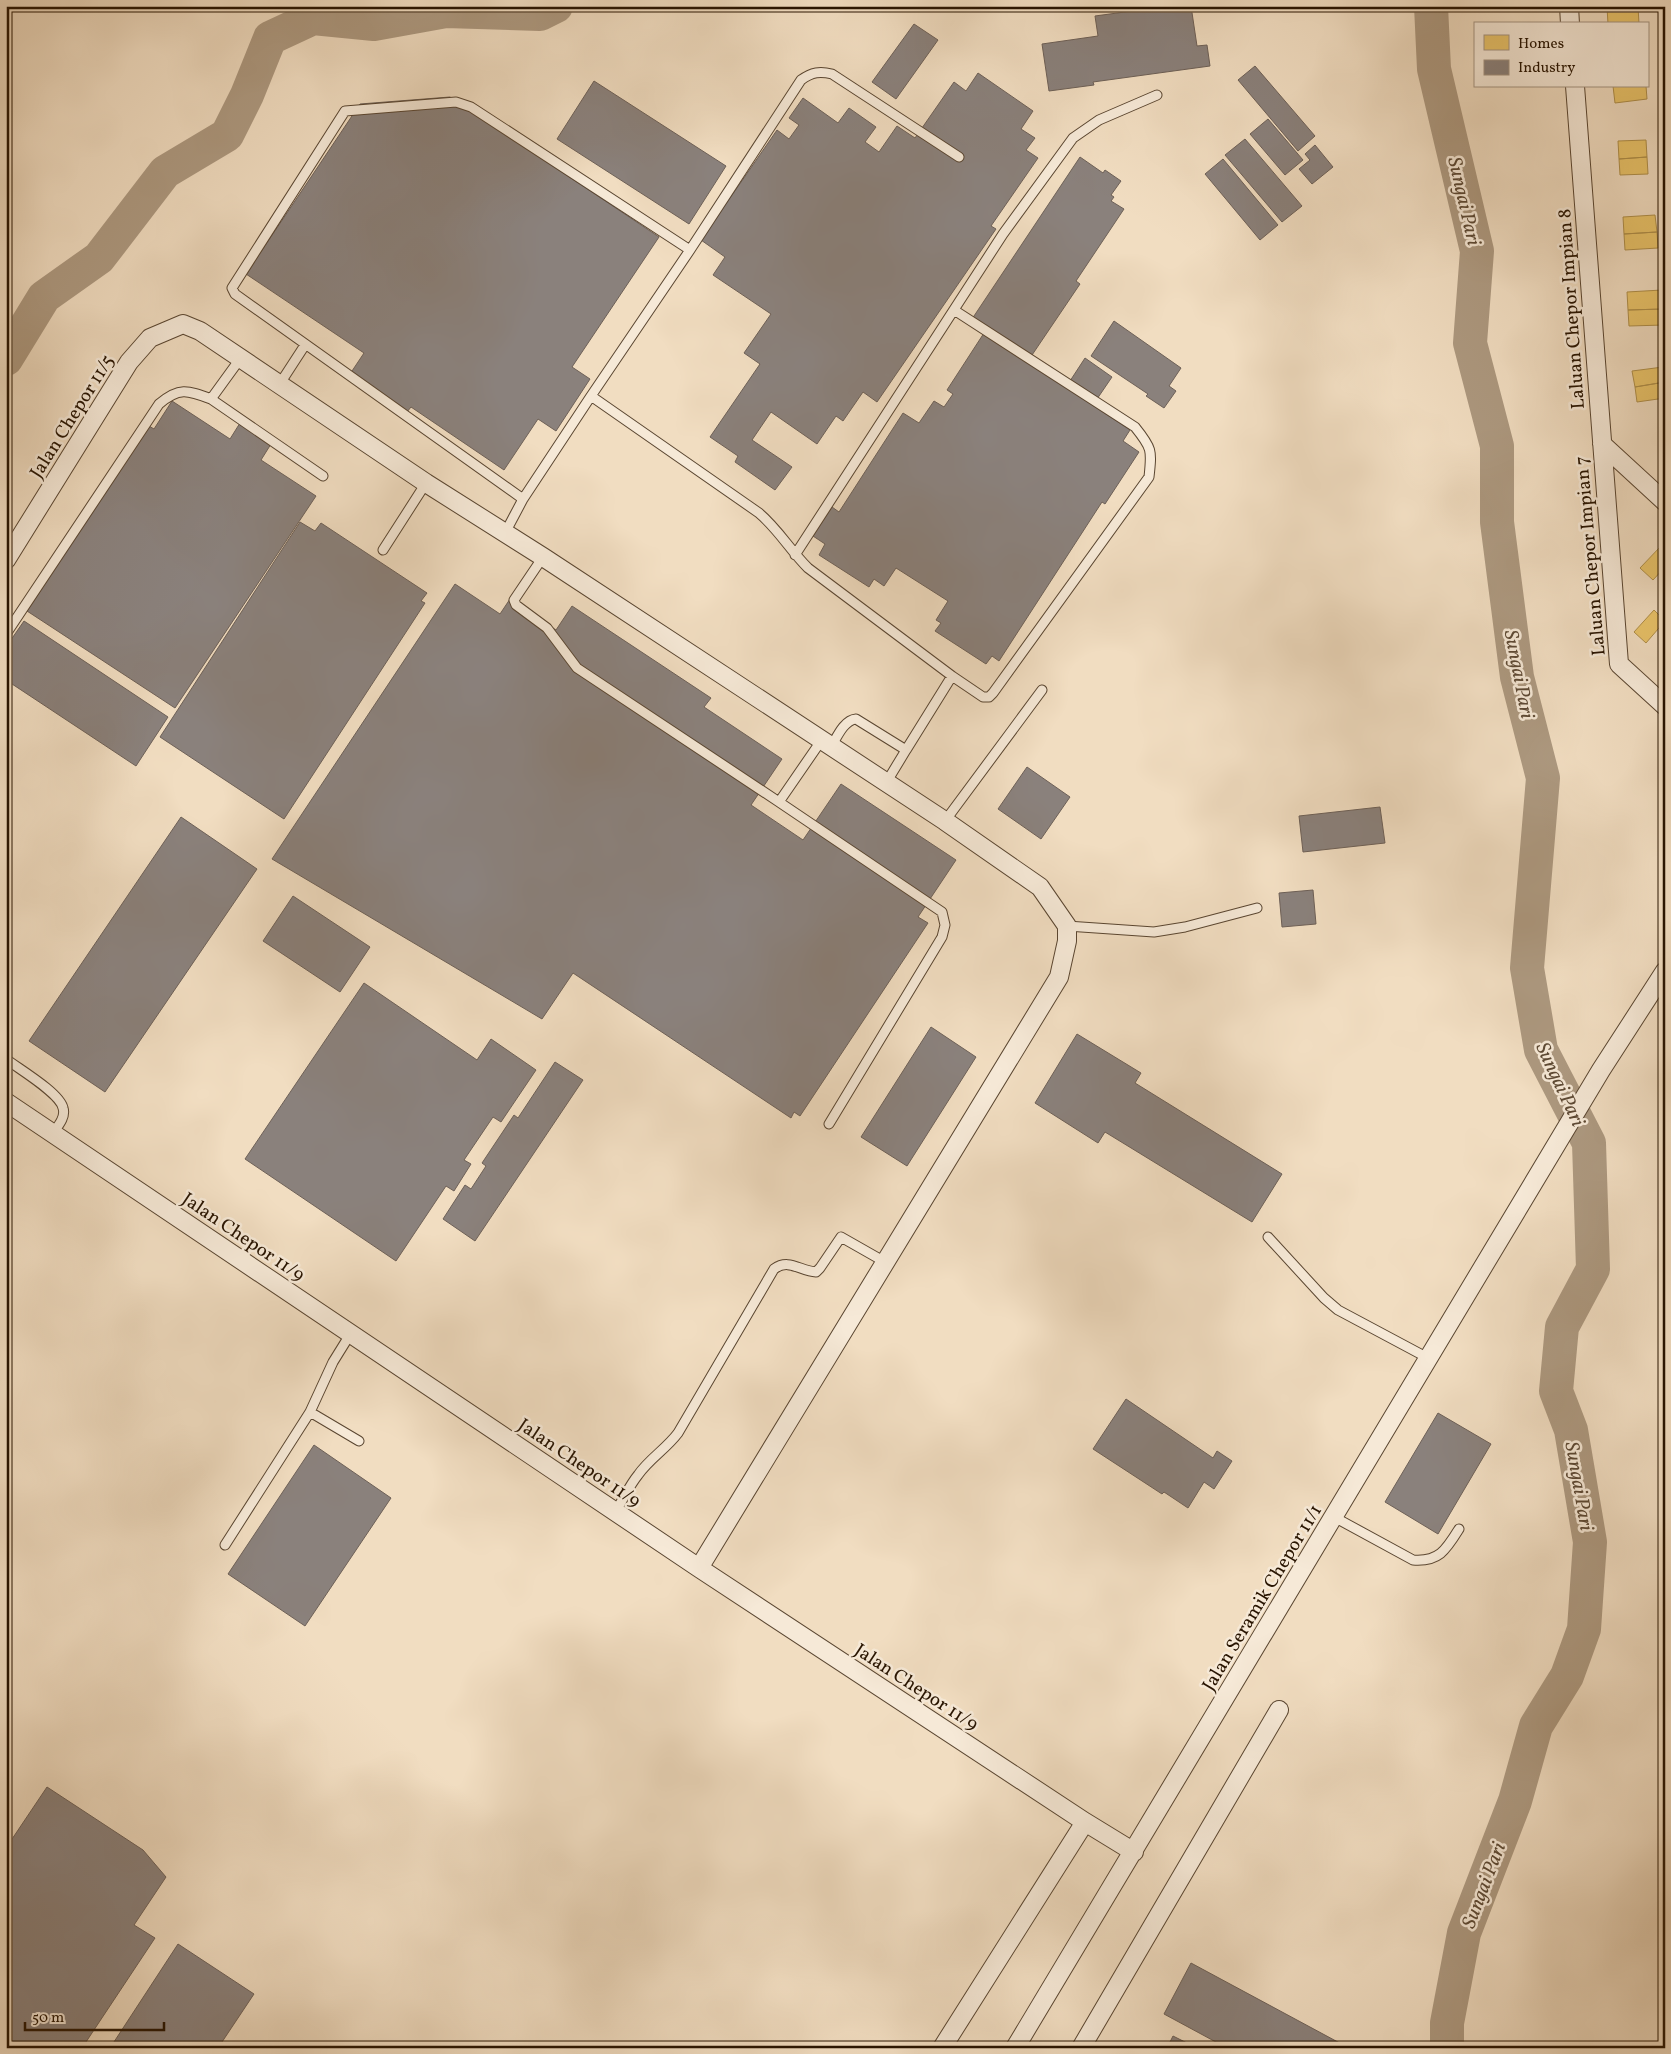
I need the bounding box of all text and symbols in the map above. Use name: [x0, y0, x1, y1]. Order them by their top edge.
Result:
legend: [1474, 22, 1648, 88]
text: Homes: [1518, 34, 1564, 55]
text: Industry: [1518, 58, 1575, 79]
water label: Sungai Pari: [1439, 155, 1487, 249]
street label: Laluan Chepor Impian 8: [1552, 208, 1592, 410]
street label: Jalan Chepor 11/5: [24, 350, 121, 484]
street label: Laluan Chepor Impian 7: [1569, 455, 1613, 657]
water label: Sungai Pari: [1496, 628, 1541, 722]
water label: Sungai Pari: [1528, 1038, 1591, 1132]
street label: Jalan Chepor 11/9: [176, 1187, 310, 1289]
street label: Jalan Chepor 11/9: [512, 1413, 646, 1515]
water label: Sungai Pari: [1556, 1440, 1600, 1534]
street label: Jalan Seramik Chepor 11/1: [1197, 1500, 1329, 1696]
street label: Jalan Chepor 11/9: [849, 1638, 983, 1738]
water label: Sungai Pari: [1456, 1838, 1514, 1933]
scale bar: [25, 1999, 164, 2031]
text: 50 m: [32, 2008, 64, 2029]

